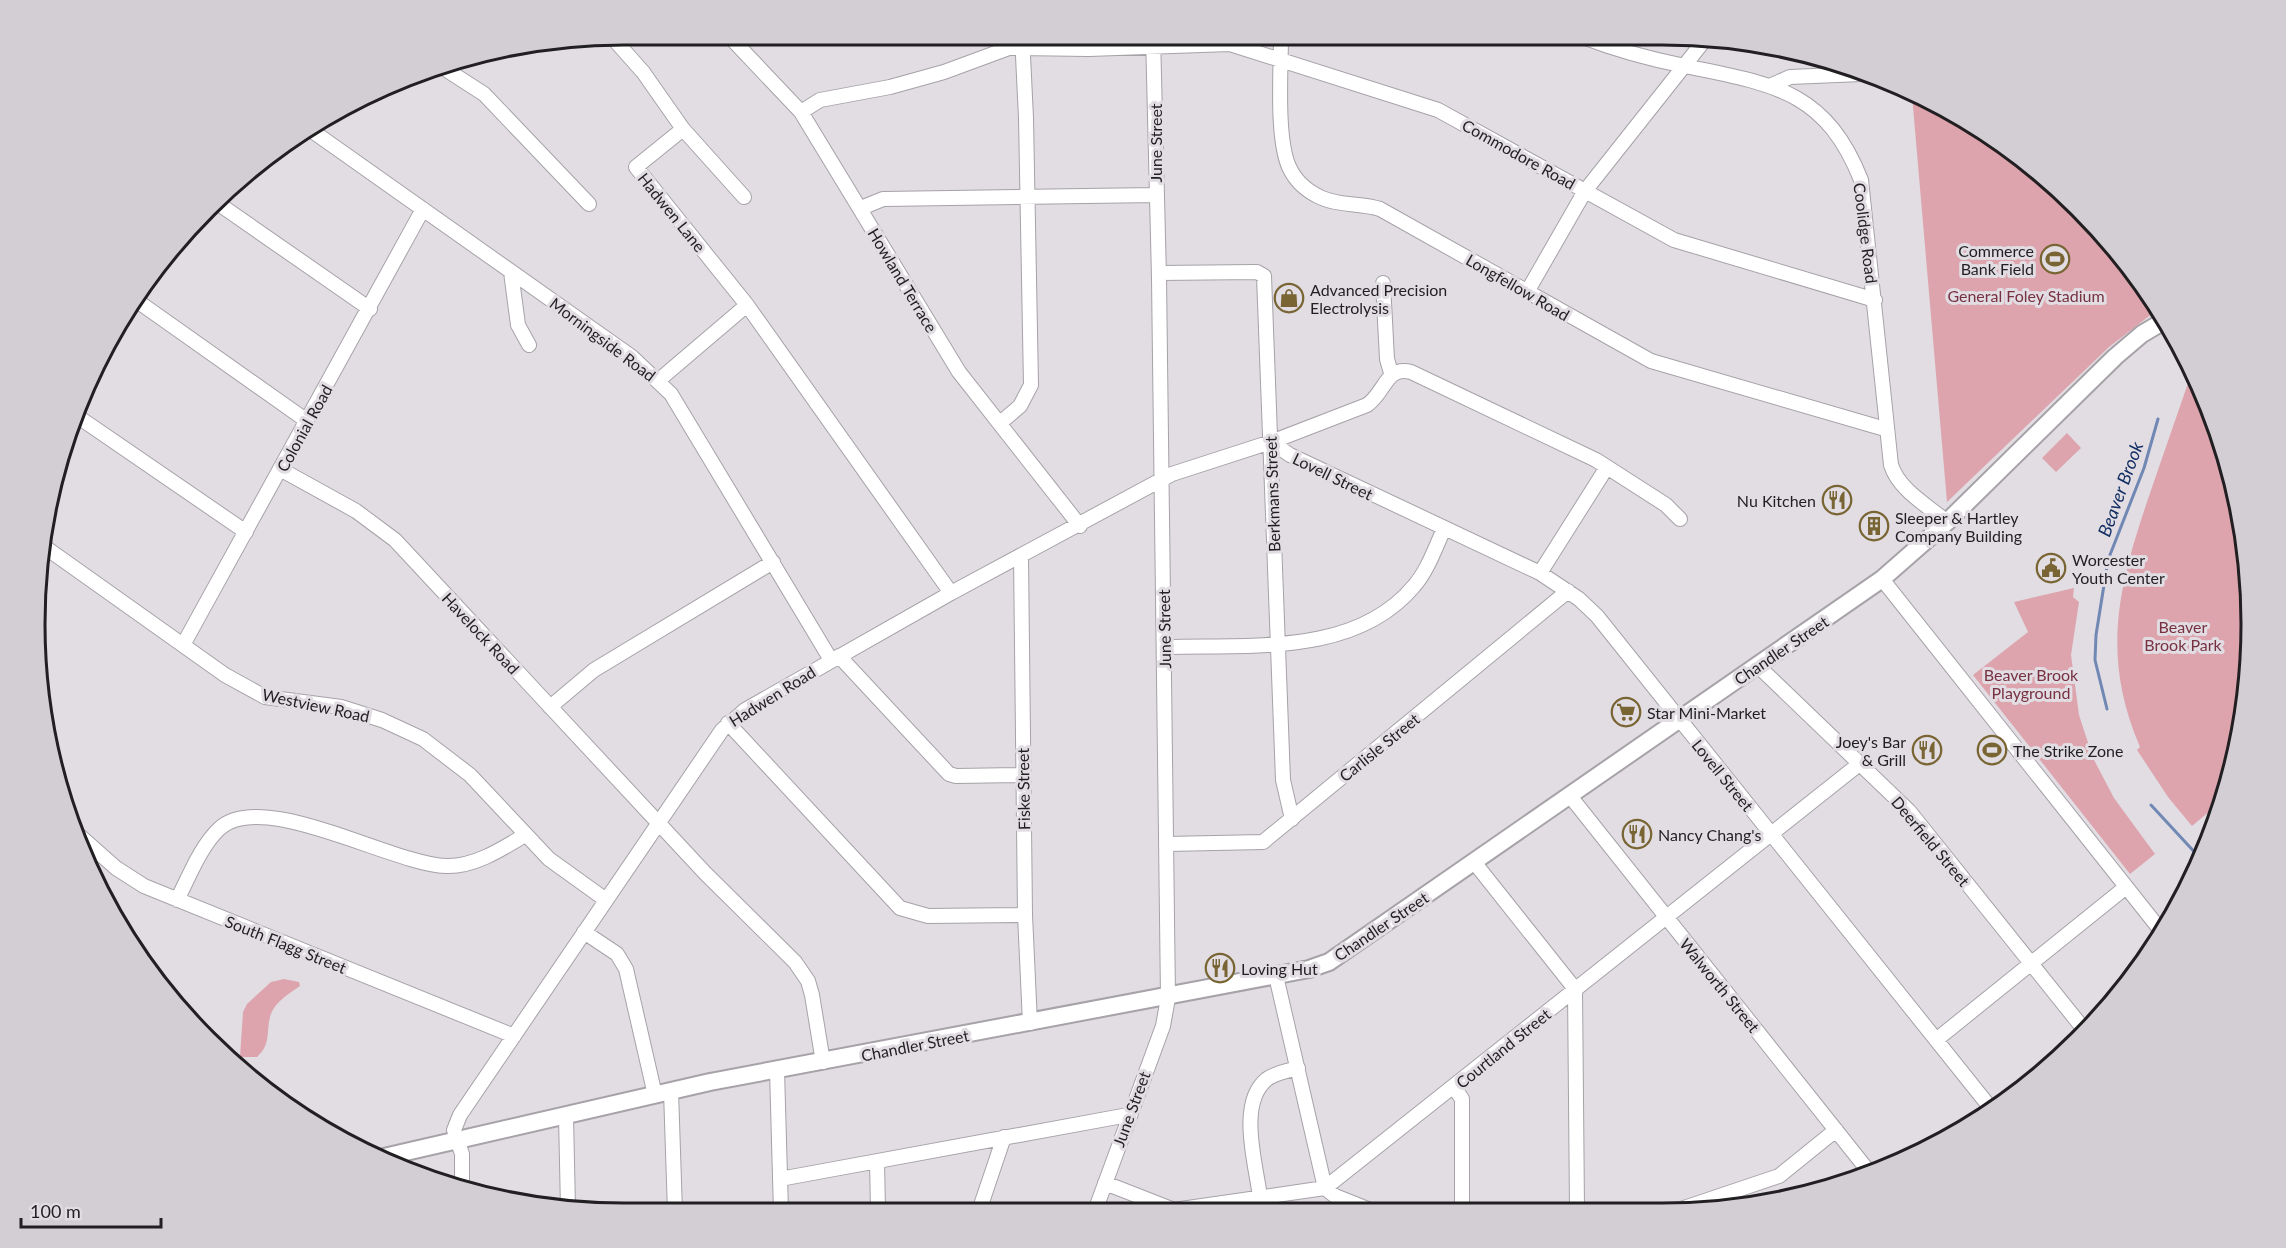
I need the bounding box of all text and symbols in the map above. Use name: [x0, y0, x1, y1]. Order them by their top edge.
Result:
street label: June Street: [1146, 103, 1165, 183]
street label: Commodore Road: [1459, 115, 1579, 193]
street label: Hadwen Lane: [634, 169, 710, 255]
street label: Coolidge Road: [1850, 181, 1882, 285]
street label: Howland Terrace: [864, 224, 942, 336]
place label: Commerce Bank Field: [1958, 241, 2034, 278]
sports icon: Commerce Bank Field: [2039, 243, 2071, 275]
street label: Longfellow Road: [1463, 250, 1573, 324]
place label: Advanced Precision Electrolysis: [1310, 280, 1447, 317]
shop icon: Advanced Precision Electrolysis: [1273, 282, 1305, 314]
park label: General Foley Stadium: [1947, 286, 2105, 305]
street label: Morningside Road: [546, 293, 660, 385]
street label: Colonial Road: [272, 381, 336, 475]
street label: Berkmans Street: [1260, 436, 1284, 552]
water label: Beaver Brook: [2093, 438, 2147, 539]
street label: Lovell Street: [1290, 448, 1376, 504]
restaurant icon: Nu Kitchen: [1821, 484, 1853, 516]
place label: Nu Kitchen: [1737, 491, 1816, 510]
place label: Sleeper & Hartley Company Building: [1895, 508, 2022, 545]
building icon: Sleeper & Hartley Company Building: [1858, 510, 1890, 542]
place label: Worcester Youth Center: [2072, 550, 2165, 587]
public building icon: Worcester Youth Center: [2035, 552, 2067, 584]
street label: Havelock Road: [438, 588, 524, 678]
street label: June Street: [1154, 589, 1174, 669]
street label: Chandler Street: [1730, 611, 1832, 688]
park label: Beaver Brook Park: [2144, 617, 2223, 654]
street label: Hadwen Road: [725, 662, 819, 730]
park label: Beaver Brook Playground: [1984, 665, 2079, 702]
street label: Westview Road: [261, 684, 371, 726]
supermarket icon: Star Mini-Market: [1610, 696, 1642, 728]
place label: Star Mini-Market: [1647, 703, 1766, 722]
street label: Carlisle Street: [1335, 709, 1423, 785]
place label: Joey's Bar & Grill: [1836, 732, 1906, 769]
restaurant icon: Joey's Bar & Grill: [1911, 734, 1943, 766]
sports icon: The Strike Zone: [1976, 734, 2008, 766]
street label: Lovell Street: [1688, 735, 1758, 815]
place label: The Strike Zone: [2013, 741, 2123, 760]
street label: Fiske Street: [1013, 748, 1033, 830]
street label: Deerfield Street: [1888, 792, 1974, 890]
restaurant icon: Nancy Chang's: [1621, 818, 1653, 850]
place label: Nancy Chang's: [1658, 825, 1761, 844]
street label: Chandler Street: [1330, 887, 1432, 964]
street label: South Flagg Street: [223, 911, 350, 977]
street label: Walworth Street: [1676, 934, 1764, 1036]
restaurant icon: Loving Hut: [1204, 952, 1236, 984]
place label: Loving Hut: [1241, 959, 1318, 978]
street label: Courtland Street: [1452, 1004, 1554, 1092]
street label: Chandler Street: [859, 1025, 971, 1065]
street label: June Street: [1109, 1068, 1154, 1149]
scale bar: [21, 1191, 160, 1229]
text: 100 m: [30, 1200, 81, 1222]

